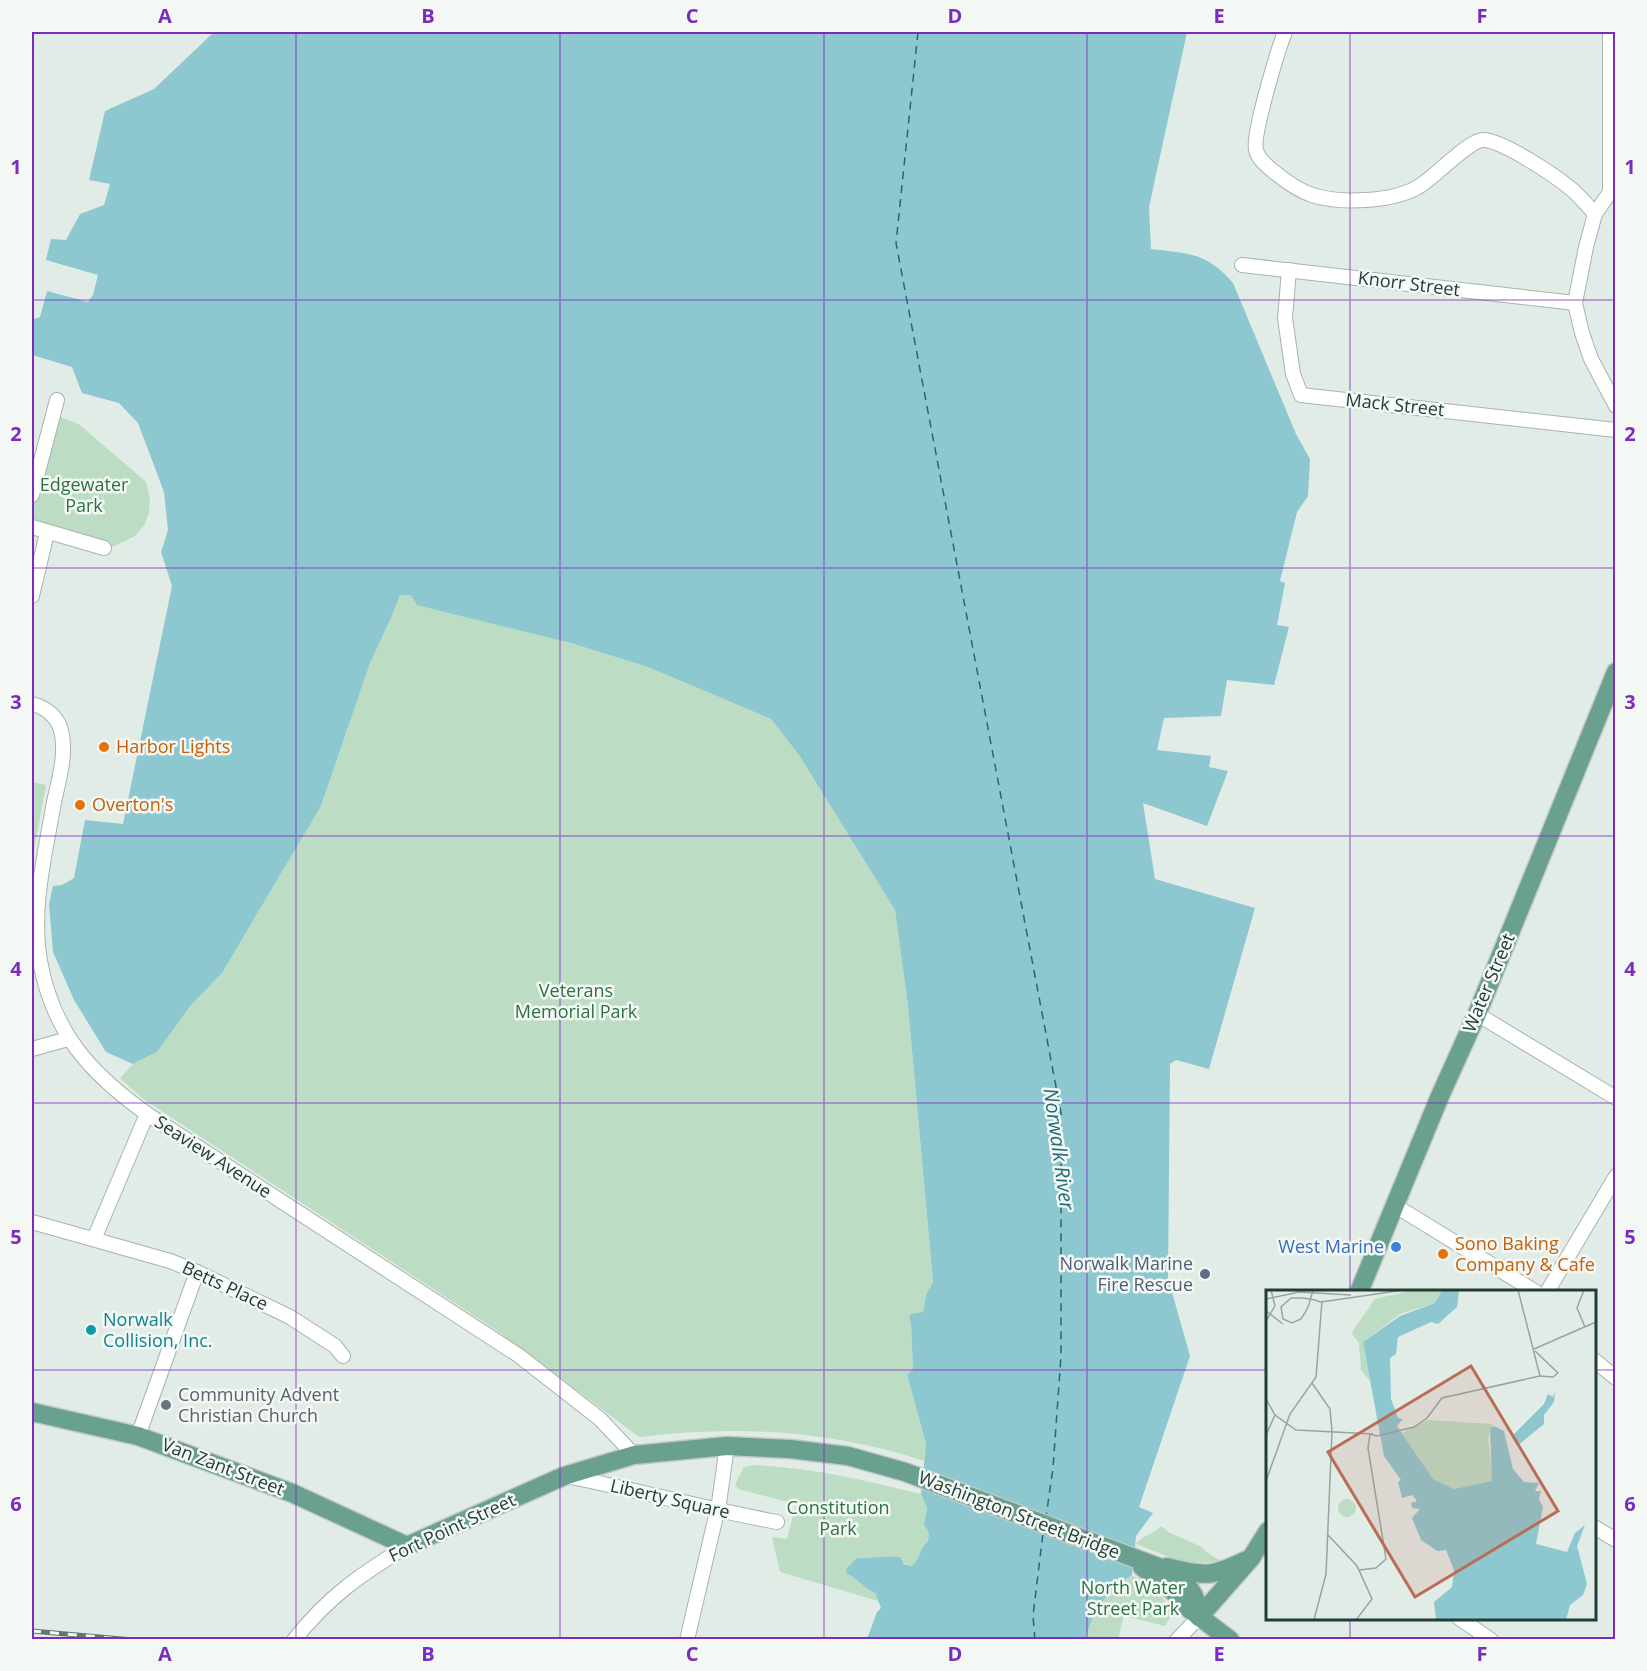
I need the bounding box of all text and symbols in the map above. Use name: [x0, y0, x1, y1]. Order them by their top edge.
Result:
text: A: [158, 2, 172, 29]
text: B: [421, 2, 435, 29]
text: C: [686, 2, 699, 29]
text: D: [948, 2, 962, 29]
text: E: [1213, 2, 1225, 29]
text: F: [1477, 2, 1487, 29]
text: 1: [10, 153, 22, 180]
text: 1: [1624, 153, 1636, 180]
street label: Knorr Street: [1357, 265, 1461, 301]
street label: Mack Street: [1345, 387, 1446, 421]
text: 2: [10, 420, 22, 447]
text: 2: [1624, 420, 1636, 447]
park label: Edgewater Park: [40, 472, 129, 517]
text: 3: [10, 688, 22, 715]
text: 3: [1624, 688, 1636, 715]
place label: Harbor Lights: [116, 734, 230, 758]
marker: Harbor Lights: [97, 740, 111, 754]
place label: Overton's: [92, 792, 173, 816]
marker: Overton's: [73, 798, 87, 812]
street label: Water Street: [1456, 929, 1520, 1036]
text: 4: [10, 955, 22, 982]
text: 4: [1624, 955, 1636, 982]
park label: Veterans Memorial Park: [515, 978, 638, 1023]
water label: Norwalk River: [1038, 1086, 1082, 1213]
street label: Seaview Avenue: [150, 1109, 277, 1203]
text: 5: [10, 1223, 22, 1250]
text: 5: [1624, 1223, 1636, 1250]
place label: Sono Baking Company & Cafe: [1455, 1231, 1595, 1276]
place label: West Marine: [1278, 1234, 1384, 1258]
marker: West Marine: [1389, 1240, 1403, 1254]
marker: Sono Baking Company & Cafe: [1436, 1247, 1450, 1261]
place label: Norwalk Marine Fire Rescue: [1059, 1251, 1193, 1296]
street label: Betts Place: [179, 1255, 272, 1315]
marker: Norwalk Marine Fire Rescue: [1198, 1267, 1212, 1281]
inset map: [1266, 1290, 1596, 1620]
place label: Norwalk Collision, Inc.: [103, 1307, 213, 1352]
marker: Norwalk Collision, Inc.: [84, 1323, 98, 1337]
place label: Community Advent Christian Church: [178, 1382, 339, 1427]
marker: Community Advent Christian Church: [159, 1398, 173, 1412]
street label: Van Zant Street: [159, 1432, 288, 1500]
street label: Washington Street Bridge: [915, 1465, 1124, 1564]
street label: Liberty Square: [608, 1473, 732, 1523]
street label: Fort Point Street: [384, 1487, 519, 1567]
text: 6: [10, 1490, 22, 1517]
text: 6: [1624, 1490, 1636, 1517]
park label: Constitution Park: [786, 1495, 890, 1540]
park label: North Water Street Park: [1081, 1575, 1186, 1620]
text: A: [158, 1640, 172, 1667]
text: B: [421, 1640, 435, 1667]
text: C: [686, 1640, 699, 1667]
text: D: [948, 1640, 962, 1667]
text: E: [1213, 1640, 1225, 1667]
text: F: [1477, 1640, 1487, 1667]

